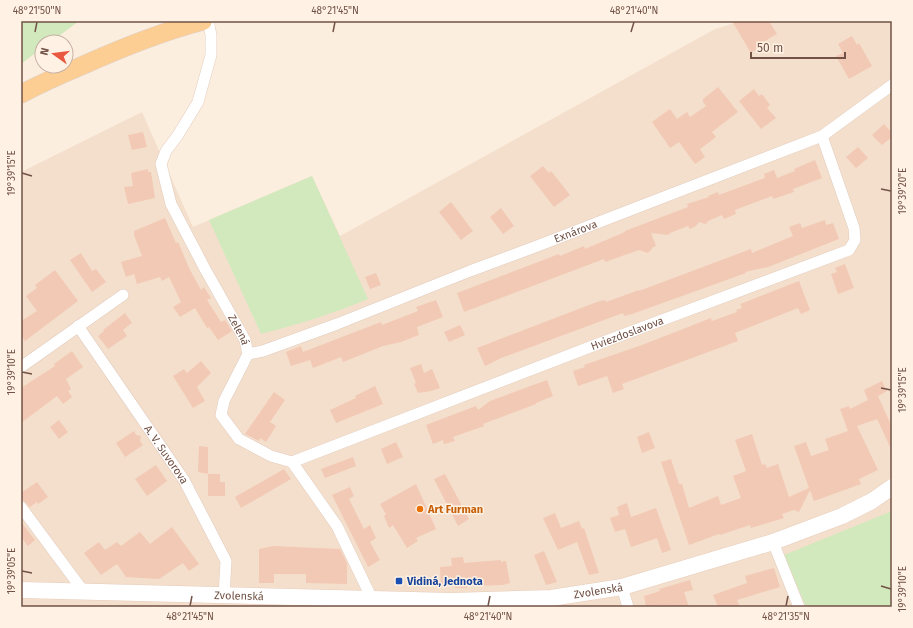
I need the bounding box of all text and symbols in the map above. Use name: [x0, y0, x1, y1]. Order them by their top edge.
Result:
text: 48°21'50"N: [13, 5, 61, 17]
text: 48°21'45"N: [311, 5, 359, 17]
text: 48°21'40"N: [610, 5, 658, 17]
north arrow: [34, 34, 74, 74]
scale bar: [751, 34, 845, 60]
text: 50 m: [757, 41, 783, 55]
text: N: [38, 47, 52, 57]
text: 19°39'15"E: [6, 150, 18, 196]
text: 19°39'20"E: [897, 168, 909, 214]
street label: Exnárova: [552, 217, 599, 246]
street label: Zelená: [225, 312, 252, 346]
street label: Hviezdoslavova: [589, 314, 666, 353]
text: 19°39'10"E: [6, 349, 18, 395]
text: 19°39'15"E: [897, 367, 909, 413]
street label: A. V. Suvorova: [141, 423, 191, 486]
place label: Art Furman: [427, 503, 483, 516]
marker: Art Furman: [415, 504, 425, 514]
text: 19°39'05"E: [6, 548, 18, 594]
text: 19°39'10"E: [897, 566, 909, 612]
place label: Vidiná, Jednota: [406, 575, 483, 588]
marker: Vidiná, Jednota: [394, 576, 404, 586]
street label: Zvolenská: [573, 581, 624, 601]
street label: Zvolenská: [214, 589, 264, 603]
text: 48°21'45"N: [166, 611, 214, 623]
text: 48°21'40"N: [464, 611, 512, 623]
text: 48°21'35"N: [762, 611, 810, 623]

